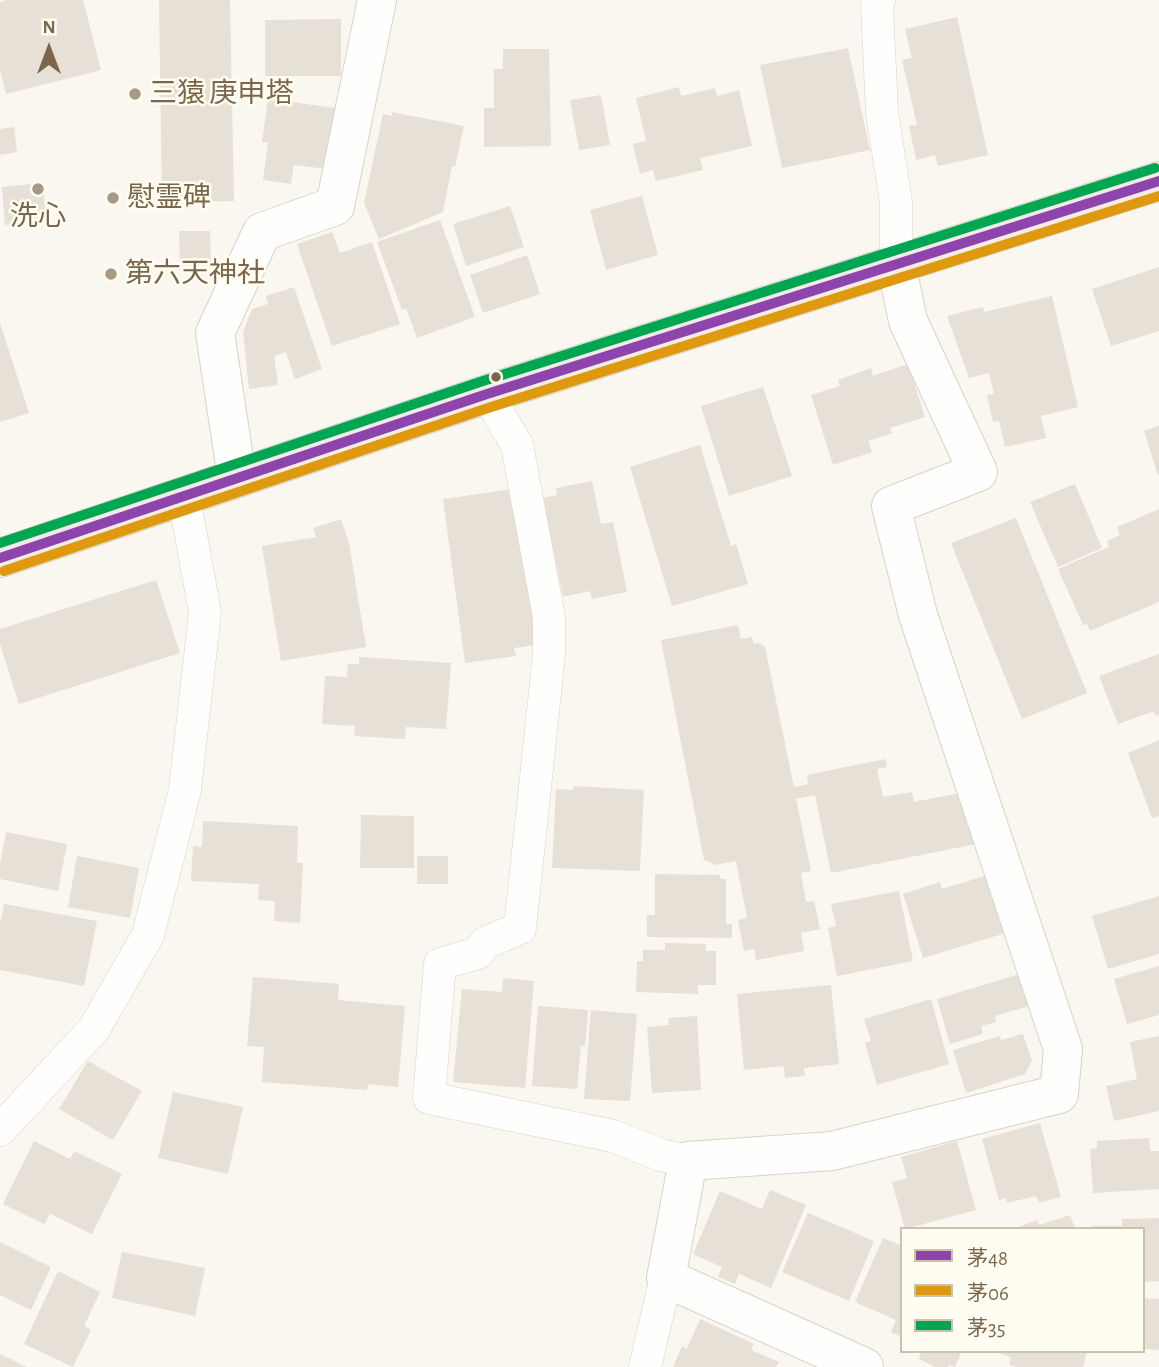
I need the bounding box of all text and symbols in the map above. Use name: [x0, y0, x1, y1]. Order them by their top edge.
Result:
north arrow: [14, 14, 84, 84]
text: N: [42, 18, 56, 37]
place label: 三猿 庚申塔: [149, 77, 294, 111]
marker: 三猿 庚申塔: [127, 86, 143, 102]
marker: 洗心: [30, 181, 46, 197]
place label: 慰霊碑: [127, 181, 211, 215]
marker: 慰霊碑: [105, 190, 121, 206]
place label: 洗心: [10, 200, 66, 234]
place label: 第六天神社: [125, 257, 265, 291]
marker: 第六天神社: [103, 266, 119, 282]
unlabelled marker: [489, 370, 503, 384]
legend: [900, 1227, 1145, 1353]
text: 茅48: [967, 1248, 1008, 1269]
text: 茅06: [967, 1283, 1009, 1304]
text: 茅35: [967, 1318, 1005, 1339]

